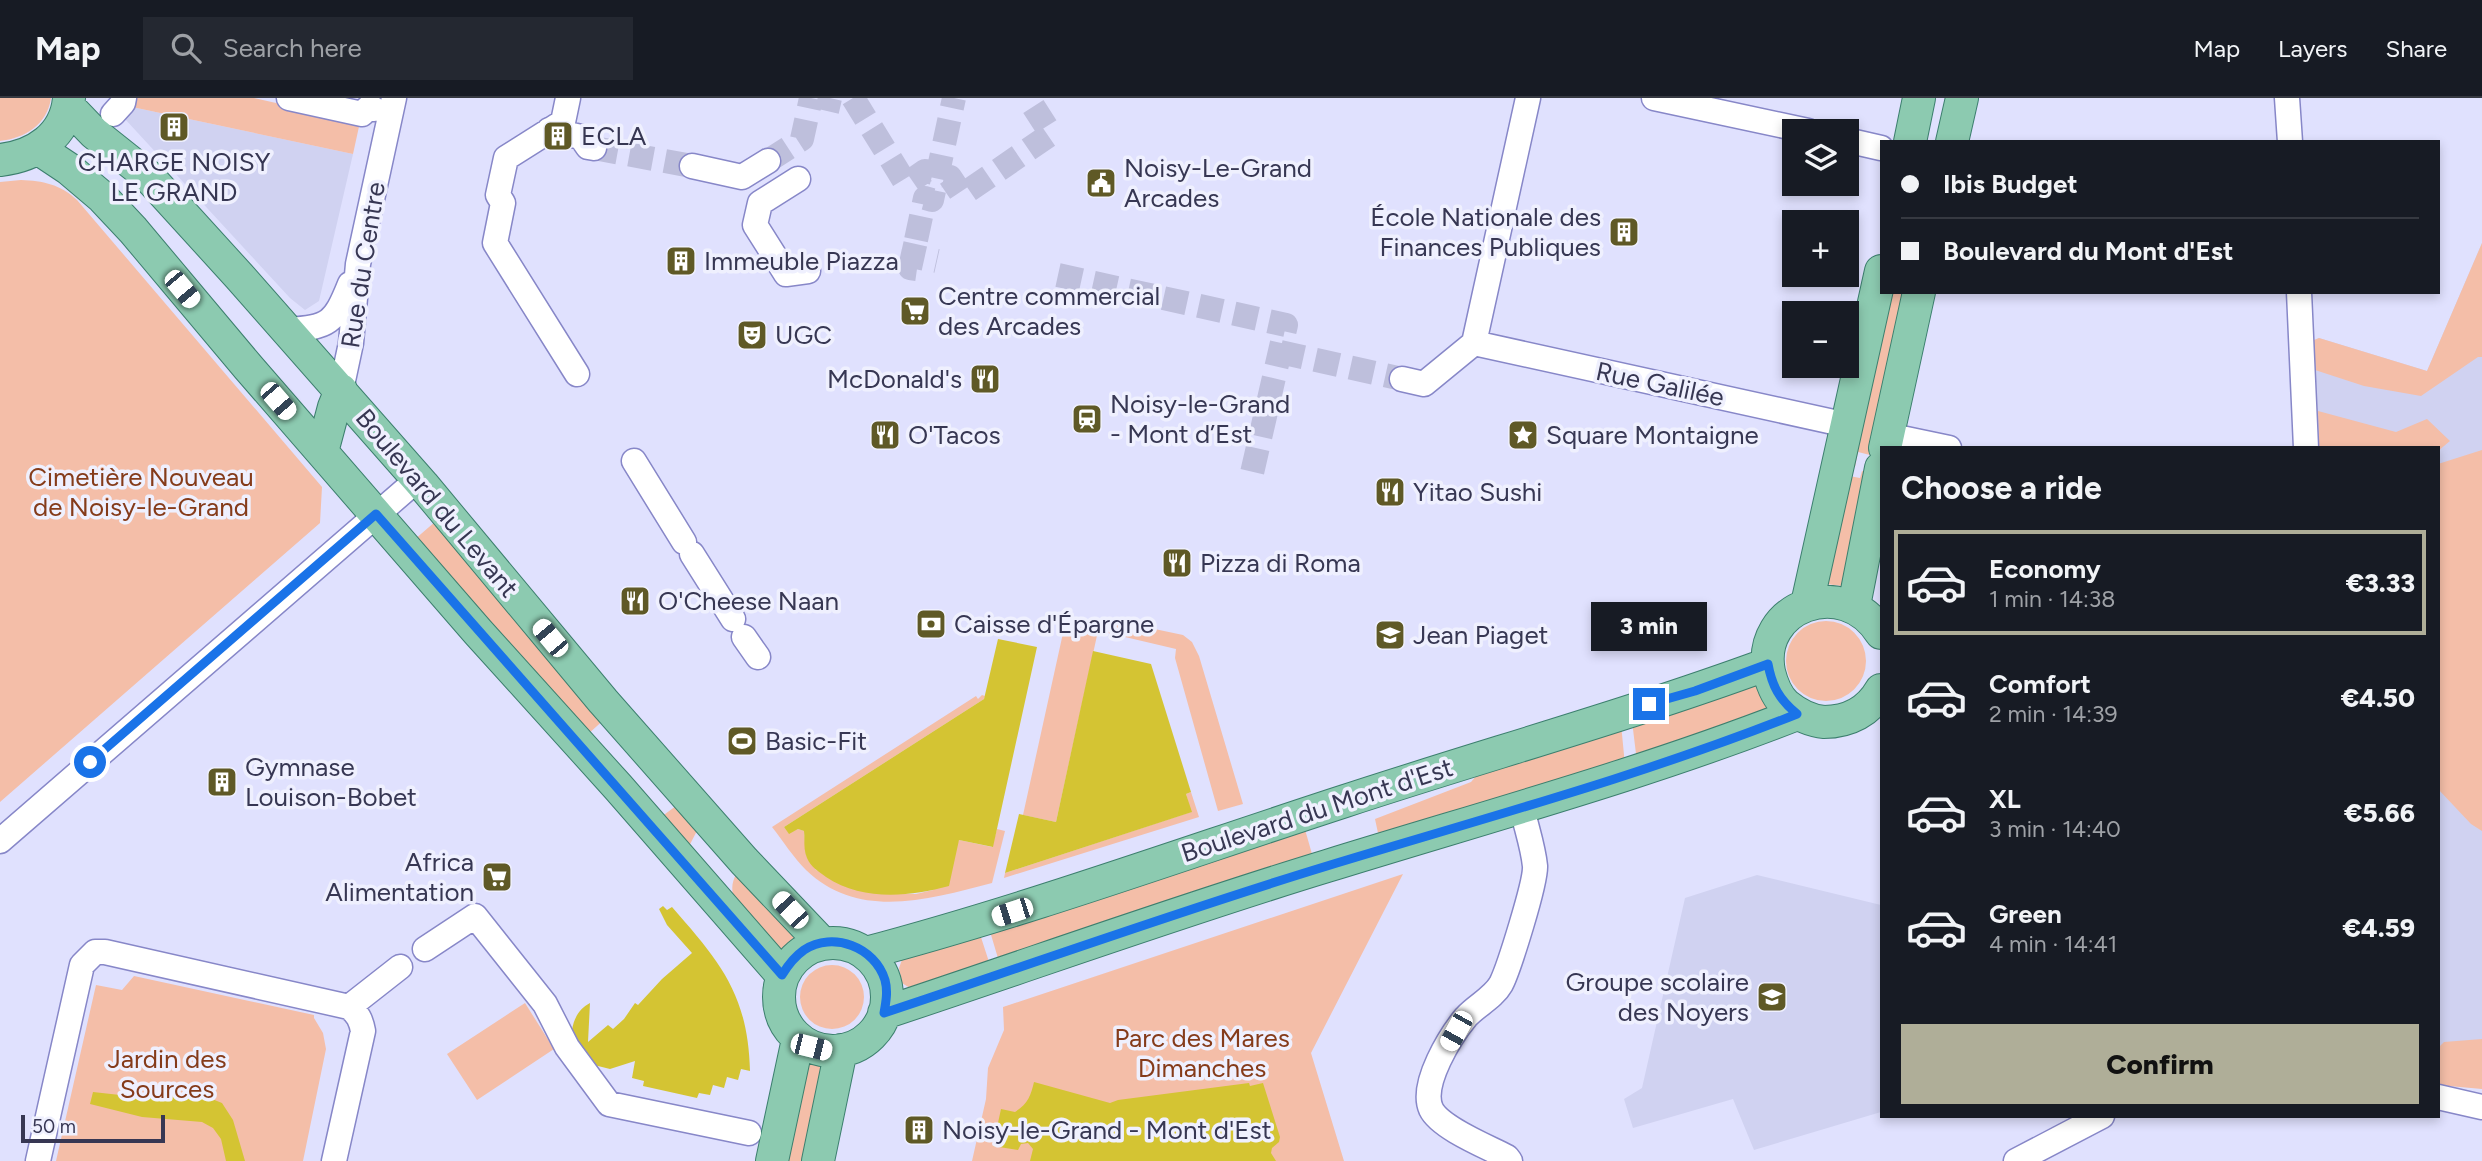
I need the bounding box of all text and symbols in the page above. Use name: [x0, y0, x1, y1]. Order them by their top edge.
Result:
search box: [143, 17, 633, 80]
text: Map: [35, 29, 101, 68]
icon: search: [167, 29, 205, 67]
text: Search here: [223, 32, 362, 64]
text: Map: [2193, 34, 2240, 63]
text: Layers: [2278, 34, 2347, 63]
text: Share: [2385, 34, 2447, 63]
building icon: CHARGE NOISY LE GRAND: [157, 110, 191, 144]
building icon: ECLA: [541, 119, 575, 153]
map controls: [1782, 119, 1859, 378]
button: layers: [1782, 119, 1859, 196]
place label: ECLA: [581, 120, 647, 152]
place label: CHARGE NOISY LE GRAND: [78, 146, 271, 208]
place label: Noisy-Le-Grand Arcades: [1124, 152, 1312, 214]
public building icon: Noisy-Le-Grand Arcades: [1084, 166, 1118, 200]
text: Ibis Budget: [1943, 168, 2078, 200]
street label: Rue du Centre: [334, 180, 392, 350]
place label: École Nationale des Finances Publiques: [1370, 201, 1601, 263]
button: +: [1782, 210, 1859, 287]
building icon: École Nationale des Finances Publiques: [1607, 215, 1641, 249]
text: Boulevard du Mont d'Est: [1943, 235, 2233, 267]
building icon: Immeuble Piazza: [664, 244, 698, 278]
place label: Immeuble Piazza: [704, 245, 899, 277]
car: [161, 266, 204, 312]
place label: Centre commercial des Arcades: [938, 280, 1160, 342]
supermarket icon: Centre commercial des Arcades: [898, 294, 932, 328]
button: −: [1782, 301, 1859, 378]
theatre icon: UGC: [735, 318, 769, 352]
place label: UGC: [775, 319, 832, 351]
street label: Rue Galilée: [1593, 355, 1727, 413]
restaurant icon: McDonald's: [968, 362, 1002, 396]
place label: McDonald's: [827, 363, 962, 395]
car: [257, 378, 300, 424]
place label: Noisy-le-Grand - Mont d’Est: [1110, 388, 1290, 450]
street label: Boulevard du Levant: [349, 402, 525, 604]
station icon: Noisy-le-Grand - Mont d’Est: [1070, 402, 1104, 436]
restaurant icon: O'Tacos: [868, 418, 902, 452]
place icon: Square Montaigne: [1506, 418, 1540, 452]
place label: O'Tacos: [908, 419, 1001, 451]
place label: Square Montaigne: [1546, 419, 1759, 451]
park label: Cimetière Nouveau de Noisy-le-Grand: [28, 461, 254, 523]
text: Choose a ride: [1901, 469, 2102, 507]
restaurant icon: Yitao Sushi: [1373, 475, 1407, 509]
place label: Yitao Sushi: [1413, 476, 1542, 508]
restaurant icon: Pizza di Roma: [1160, 546, 1194, 580]
place label: Pizza di Roma: [1200, 547, 1361, 579]
icon: car: [1905, 551, 1968, 614]
text: Economy: [1989, 553, 2101, 585]
text: €3.33: [2346, 567, 2415, 599]
restaurant icon: O'Cheese Naan: [618, 584, 652, 618]
place label: O'Cheese Naan: [658, 585, 839, 617]
text: 1 min · 14:38: [1989, 585, 2115, 613]
callout: 3 min: [1591, 602, 1707, 652]
bank icon: Caisse d'Épargne: [914, 607, 948, 641]
place label: Caisse d'Épargne: [954, 608, 1154, 640]
text: 3 min: [1620, 612, 1678, 640]
car: [529, 615, 572, 661]
school or university icon: Jean Piaget: [1373, 618, 1407, 652]
place label: Jean Piaget: [1413, 619, 1549, 651]
icon: car: [1905, 666, 1968, 729]
text: Comfort: [1989, 668, 2091, 700]
text: €4.50: [2341, 682, 2415, 714]
route end: [1633, 688, 1665, 720]
text: 2 min · 14:39: [1989, 700, 2118, 728]
sports icon: Basic-Fit: [725, 724, 759, 758]
place label: Basic-Fit: [765, 725, 867, 757]
route start: [74, 746, 106, 778]
place label: Gymnase Louison-Bobet: [245, 751, 417, 813]
street label: Boulevard du Mont d'Est: [1177, 751, 1457, 869]
building icon: Gymnase Louison-Bobet: [205, 765, 239, 799]
icon: car: [1905, 781, 1968, 844]
text: XL: [1989, 783, 2021, 815]
text: €5.66: [2344, 797, 2415, 829]
text: 3 min · 14:40: [1989, 815, 2121, 843]
place label: Africa Alimentation: [325, 846, 474, 908]
supermarket icon: Africa Alimentation: [480, 860, 514, 894]
car: [768, 887, 813, 933]
car: [989, 896, 1036, 928]
icon: car: [1905, 896, 1968, 959]
text: Green: [1989, 898, 2062, 930]
text: €4.59: [2343, 912, 2415, 944]
text: 4 min · 14:41: [1989, 930, 2117, 958]
place label: Groupe scolaire des Noyers: [1566, 966, 1749, 1028]
school or university icon: Groupe scolaire des Noyers: [1755, 980, 1789, 1014]
car: [1437, 1008, 1476, 1054]
park label: Parc des Mares Dimanches: [1114, 1022, 1290, 1084]
button: Confirm: [1901, 1024, 2419, 1104]
car: [789, 1032, 834, 1062]
park label: Jardin des Sources: [107, 1043, 227, 1105]
scale bar: [21, 1112, 164, 1144]
building icon: Noisy-le-Grand - Mont d'Est: [902, 1113, 936, 1147]
place label: Noisy-le-Grand - Mont d'Est: [942, 1114, 1272, 1146]
text: 50 m: [32, 1115, 76, 1138]

